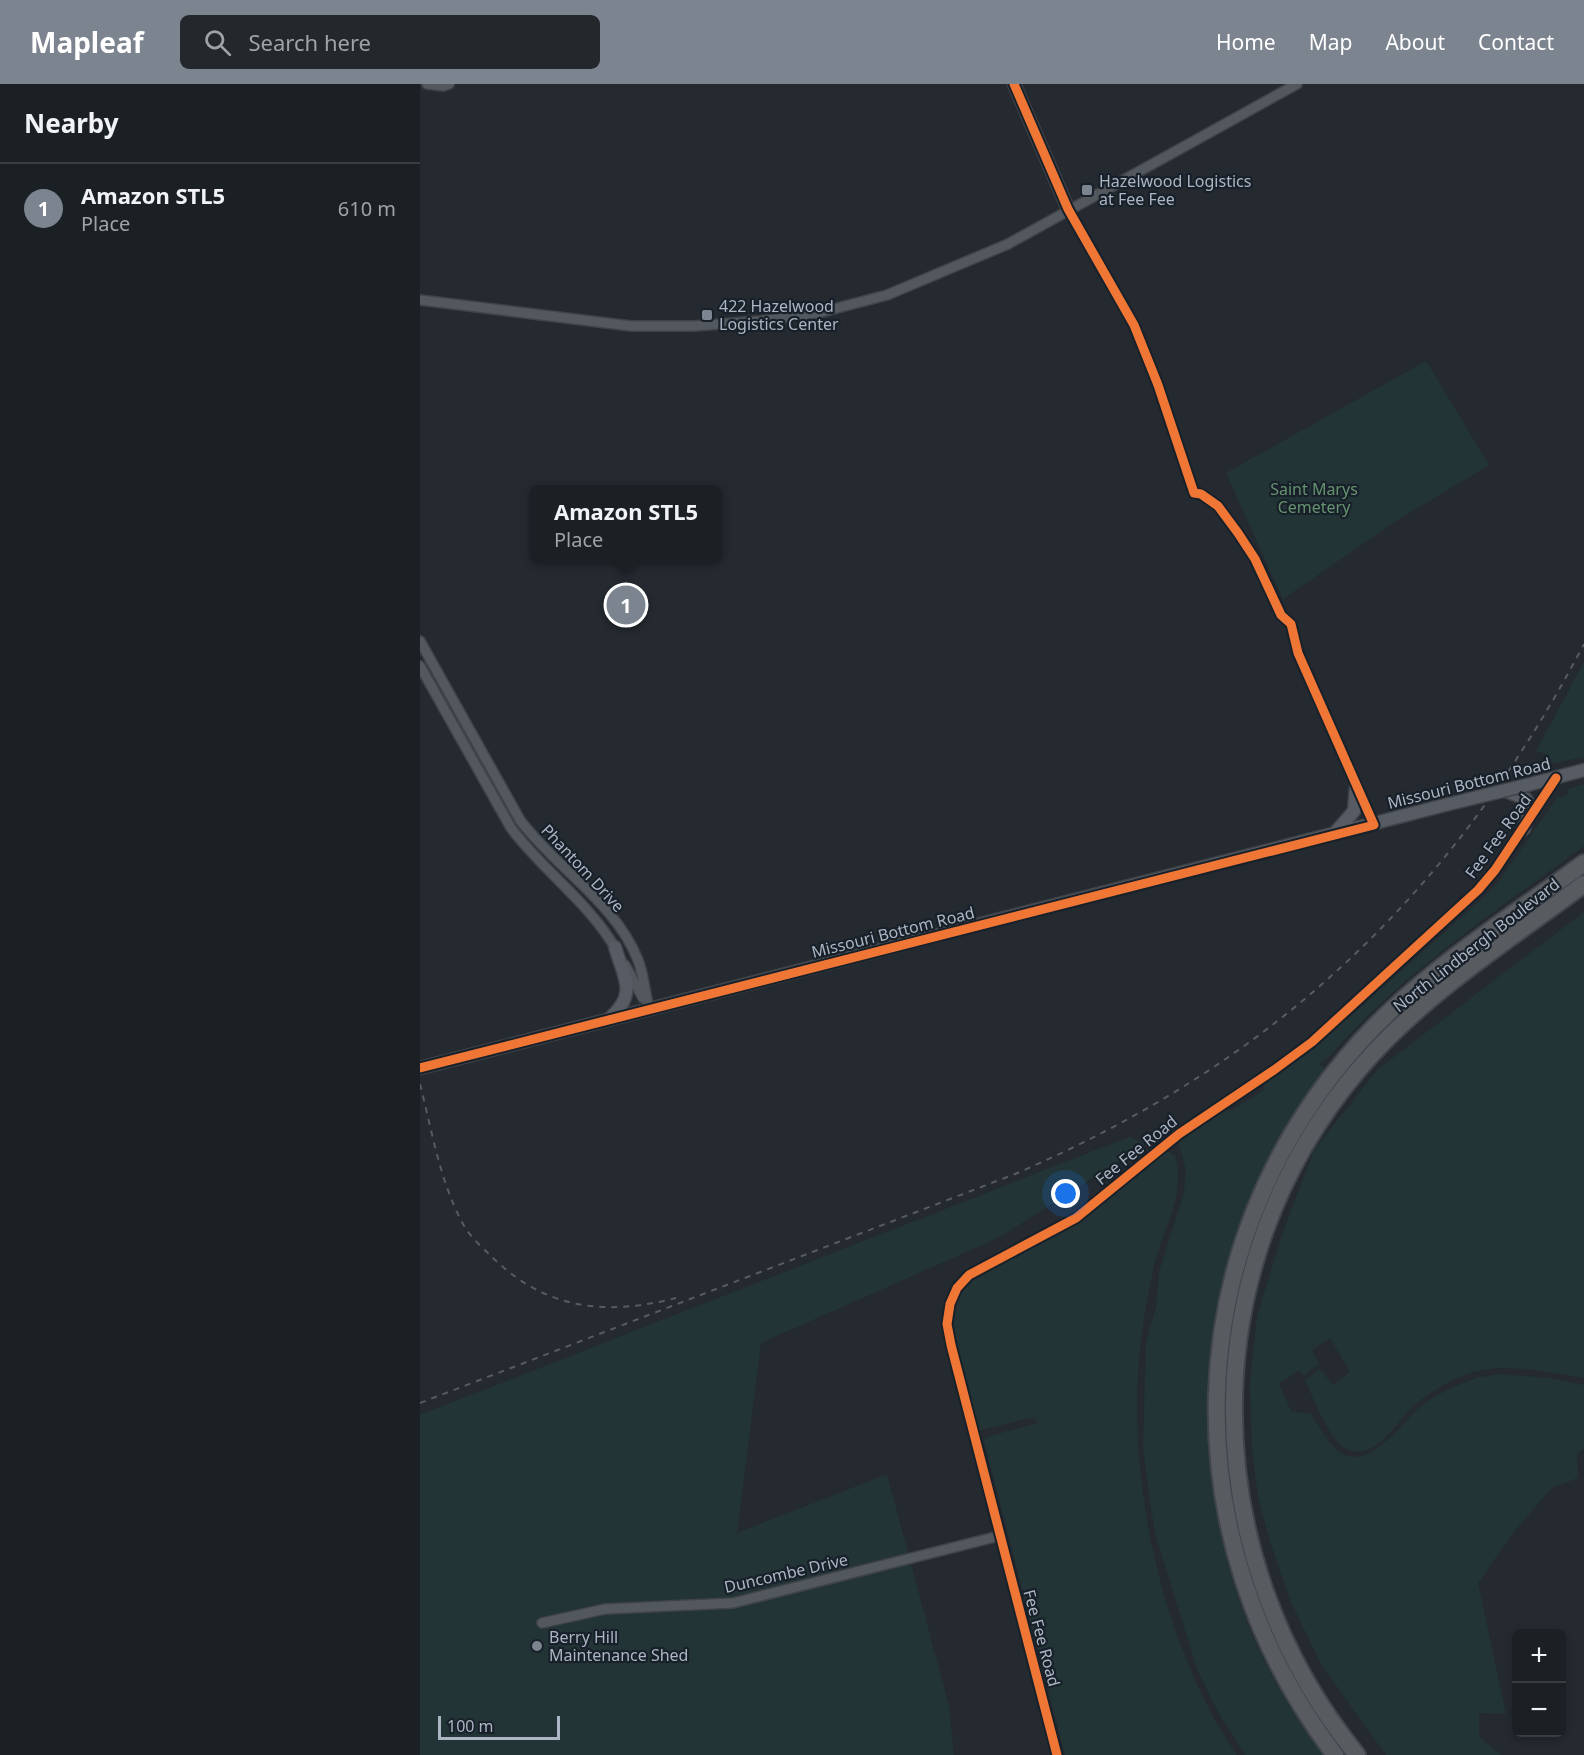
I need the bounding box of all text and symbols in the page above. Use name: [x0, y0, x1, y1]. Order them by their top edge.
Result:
search box: [180, 15, 600, 69]
text: Mapleaf: [30, 23, 144, 61]
icon: search: [201, 26, 234, 59]
text: Search here: [249, 27, 371, 57]
text: Home: [1216, 28, 1276, 56]
text: Map: [1309, 28, 1352, 56]
text: About: [1385, 28, 1445, 56]
text: Contact: [1478, 28, 1554, 56]
text: Nearby: [24, 105, 119, 141]
place label: Hazelwood Logistics at Fee Fee: [1099, 170, 1251, 210]
text: Amazon STL5: [81, 180, 225, 210]
marker: Hazelwood Logistics at Fee Fee: [1080, 183, 1094, 197]
text: 1: [38, 195, 49, 222]
text: 610 m: [338, 195, 396, 222]
text: Place: [81, 210, 130, 237]
place label: 422 Hazelwood Logistics Center: [719, 295, 839, 335]
marker: 422 Hazelwood Logistics Center: [700, 308, 714, 322]
park label: Saint Marys Cemetery: [1270, 478, 1358, 518]
popup: [530, 485, 722, 563]
text: Amazon STL5: [554, 496, 698, 526]
text: Place: [554, 526, 603, 553]
pin: 1: [606, 582, 646, 628]
street label: Missouri Bottom Road: [1385, 752, 1553, 814]
street label: Fee Fee Road: [1460, 789, 1536, 883]
street label: Phantom Drive: [537, 819, 629, 917]
street label: North Lindbergh Boulevard: [1388, 873, 1564, 1017]
street label: Missouri Bottom Road: [809, 901, 977, 963]
street label: Fee Fee Road: [1090, 1110, 1182, 1190]
your location: [1051, 1179, 1080, 1208]
street label: Duncombe Drive: [722, 1548, 850, 1598]
street label: Fee Fee Road: [1019, 1587, 1065, 1689]
place label: Berry Hill Maintenance Shed: [549, 1626, 688, 1666]
map controls: [1512, 1629, 1566, 1737]
button: +: [1512, 1629, 1566, 1683]
marker: Berry Hill Maintenance Shed: [530, 1639, 544, 1653]
button: −: [1512, 1683, 1566, 1737]
scale bar: [438, 1713, 560, 1740]
text: 100 m: [447, 1715, 494, 1737]

